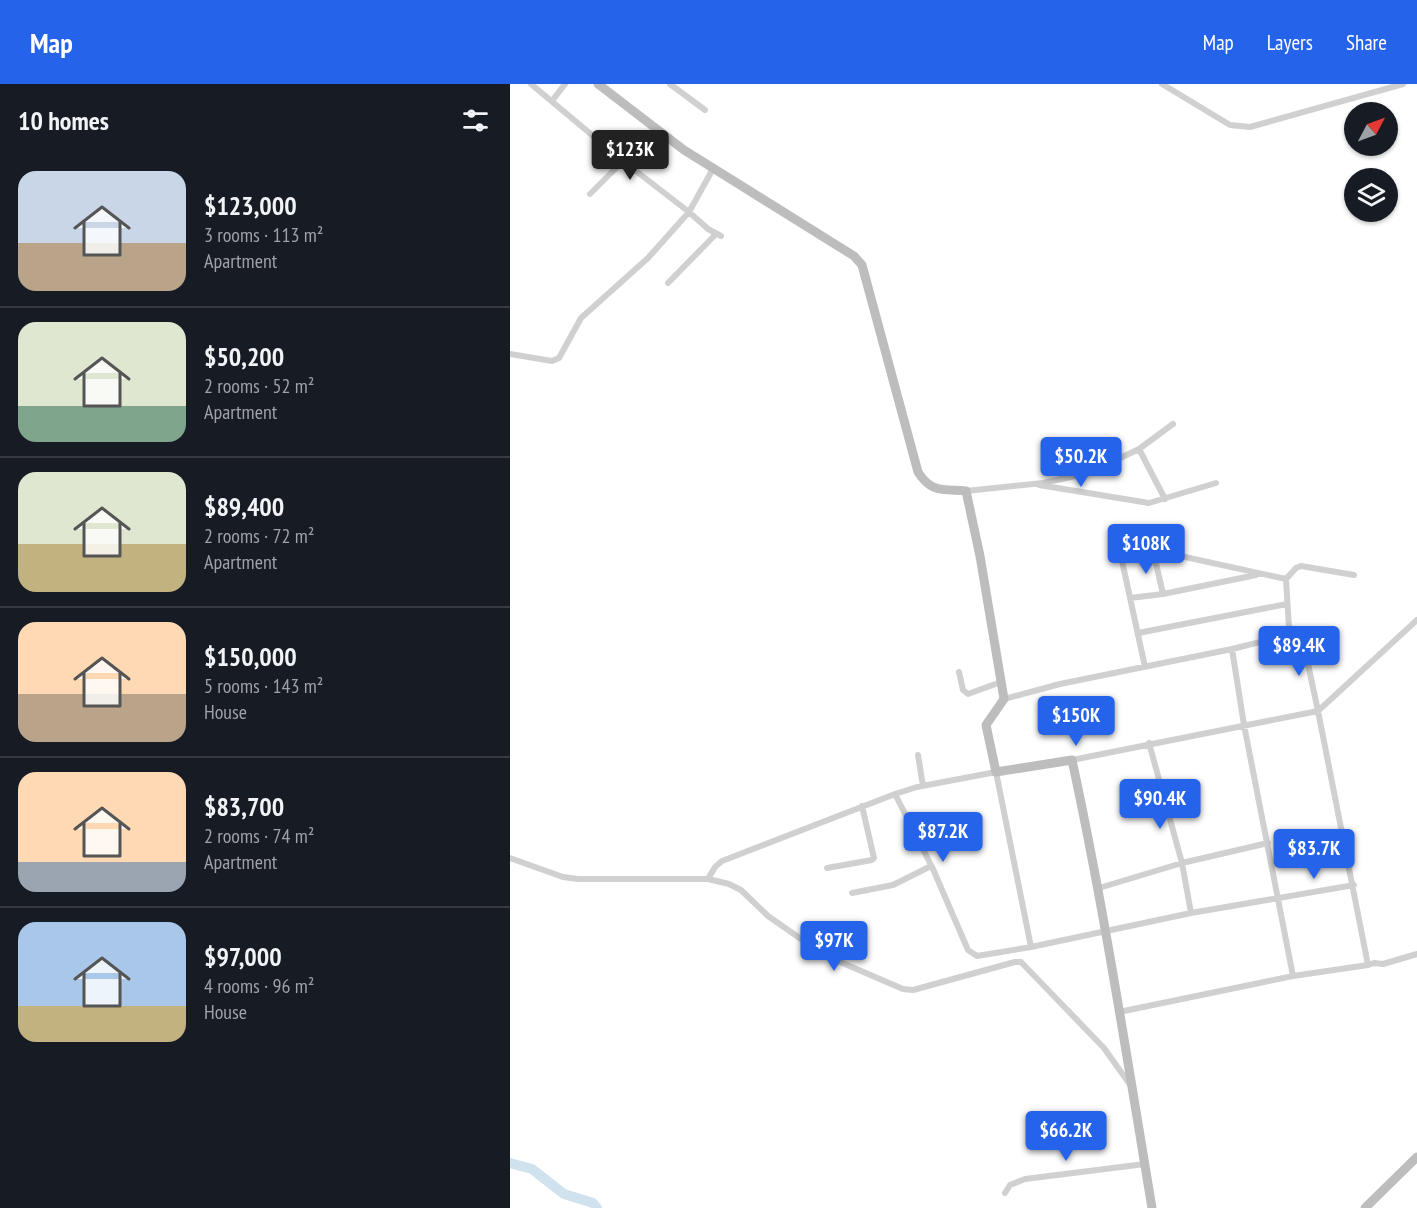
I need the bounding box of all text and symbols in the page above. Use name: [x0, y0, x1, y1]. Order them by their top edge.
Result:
text: Map: [30, 24, 73, 61]
text: Map: [1203, 29, 1234, 56]
text: Layers: [1267, 29, 1313, 56]
text: Share: [1346, 29, 1387, 56]
north arrow: [1344, 102, 1398, 156]
map controls: [1344, 102, 1398, 222]
text: 10 homes: [18, 104, 109, 137]
icon: filters: [459, 104, 492, 137]
pin: $123K: [588, 130, 672, 181]
text: $123K: [606, 136, 654, 162]
button: layers: [1344, 168, 1398, 222]
text: $123,000: [204, 189, 297, 222]
icon: home: [66, 195, 138, 267]
text: 3 rooms · 113 m²: [204, 222, 323, 248]
text: Apartment: [204, 248, 277, 274]
text: $50,200: [204, 340, 284, 373]
icon: home: [66, 346, 138, 418]
text: 2 rooms · 52 m²: [204, 373, 314, 399]
text: Apartment: [204, 399, 277, 425]
pin: $50.2K: [1032, 437, 1130, 488]
text: $50.2K: [1055, 443, 1107, 469]
text: $89,400: [204, 490, 284, 523]
icon: home: [66, 496, 138, 568]
text: 2 rooms · 72 m²: [204, 523, 314, 549]
pin: $108K: [1104, 524, 1188, 575]
text: $108K: [1122, 530, 1170, 556]
text: Apartment: [204, 549, 277, 575]
pin: $89.4K: [1250, 626, 1348, 677]
text: $89.4K: [1273, 632, 1325, 658]
text: $150,000: [204, 640, 297, 673]
icon: home: [66, 646, 138, 718]
text: 5 rooms · 143 m²: [204, 673, 323, 699]
pin: $150K: [1034, 696, 1118, 747]
text: House: [204, 699, 247, 725]
text: $150K: [1052, 702, 1100, 728]
pin: $90.4K: [1111, 779, 1209, 830]
text: $90.4K: [1134, 785, 1186, 811]
text: $83,700: [204, 790, 284, 823]
icon: home: [66, 796, 138, 868]
pin: $87.2K: [894, 812, 992, 863]
text: $87.2K: [918, 818, 968, 844]
text: 2 rooms · 74 m²: [204, 823, 314, 849]
pin: $83.7K: [1265, 829, 1363, 880]
text: $83.7K: [1288, 835, 1340, 861]
text: Apartment: [204, 849, 277, 875]
pin: $97K: [798, 921, 870, 972]
text: $97K: [814, 927, 854, 953]
text: $97,000: [204, 940, 282, 973]
icon: home: [66, 946, 138, 1018]
text: 4 rooms · 96 m²: [204, 973, 314, 999]
text: House: [204, 999, 247, 1025]
pin: $66.2K: [1017, 1111, 1115, 1162]
text: $66.2K: [1040, 1117, 1092, 1143]

